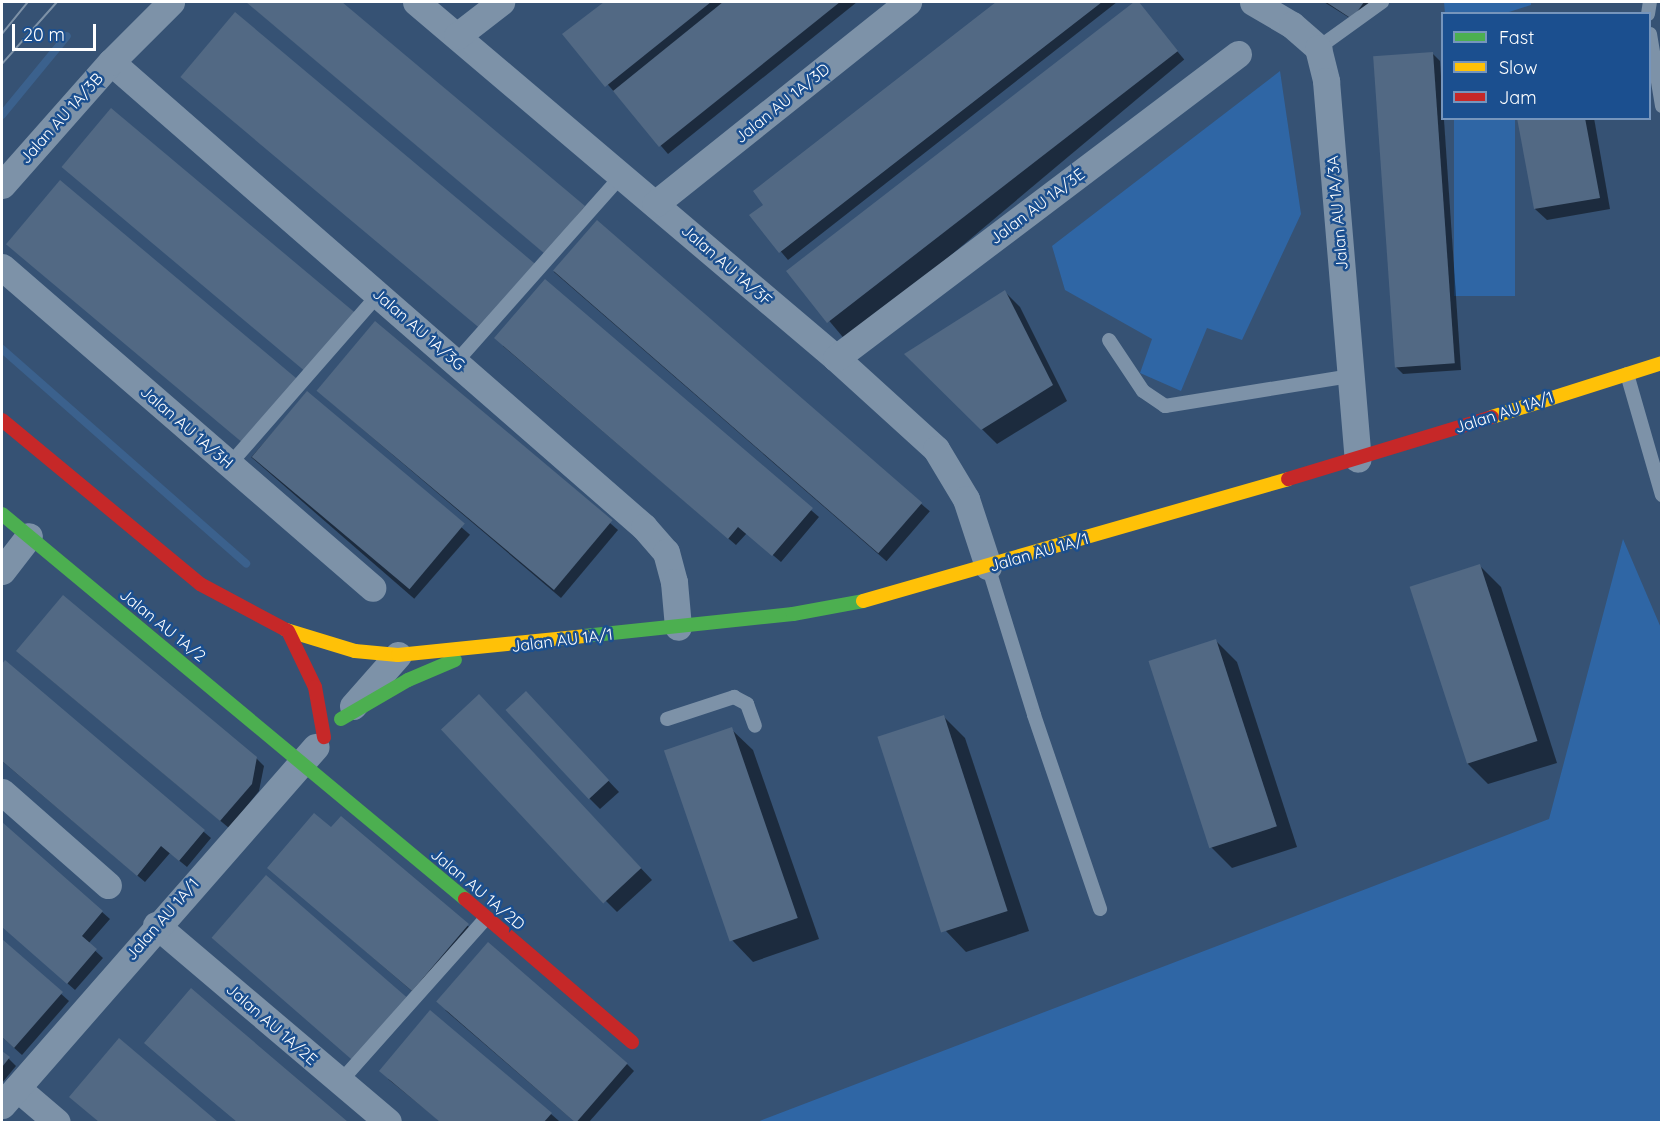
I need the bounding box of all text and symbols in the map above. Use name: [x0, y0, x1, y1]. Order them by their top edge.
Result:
scale bar: [15, 12, 99, 50]
legend: [1441, 12, 1651, 120]
text: 20 m: [23, 23, 65, 46]
text: Fast: [1499, 26, 1534, 49]
text: Slow: [1499, 56, 1537, 79]
street label: Jalan AU 1A/3D: [731, 59, 833, 147]
street label: Jalan AU 1A/3B: [15, 69, 107, 167]
text: Jam: [1499, 86, 1537, 109]
street label: Jalan AU 1A/3A: [1322, 155, 1352, 271]
street label: Jalan AU 1A/3E: [986, 164, 1088, 248]
street label: Jalan AU 1A/3F: [678, 220, 776, 310]
street label: Jalan AU 1A/3G: [369, 284, 469, 374]
street label: Jalan AU 1A/3H: [137, 382, 237, 472]
street label: Jalan AU 1A/1: [1452, 387, 1556, 437]
street label: Jalan AU 1A/1: [987, 529, 1091, 575]
street label: Jalan AU 1A/2: [116, 584, 210, 666]
street label: Jalan AU 1A/1: [510, 624, 614, 656]
street label: Jalan AU 1A/2D: [427, 844, 529, 934]
street label: Jalan AU 1A/1: [121, 874, 203, 964]
street label: Jalan AU 1A/2E: [223, 979, 321, 1069]

